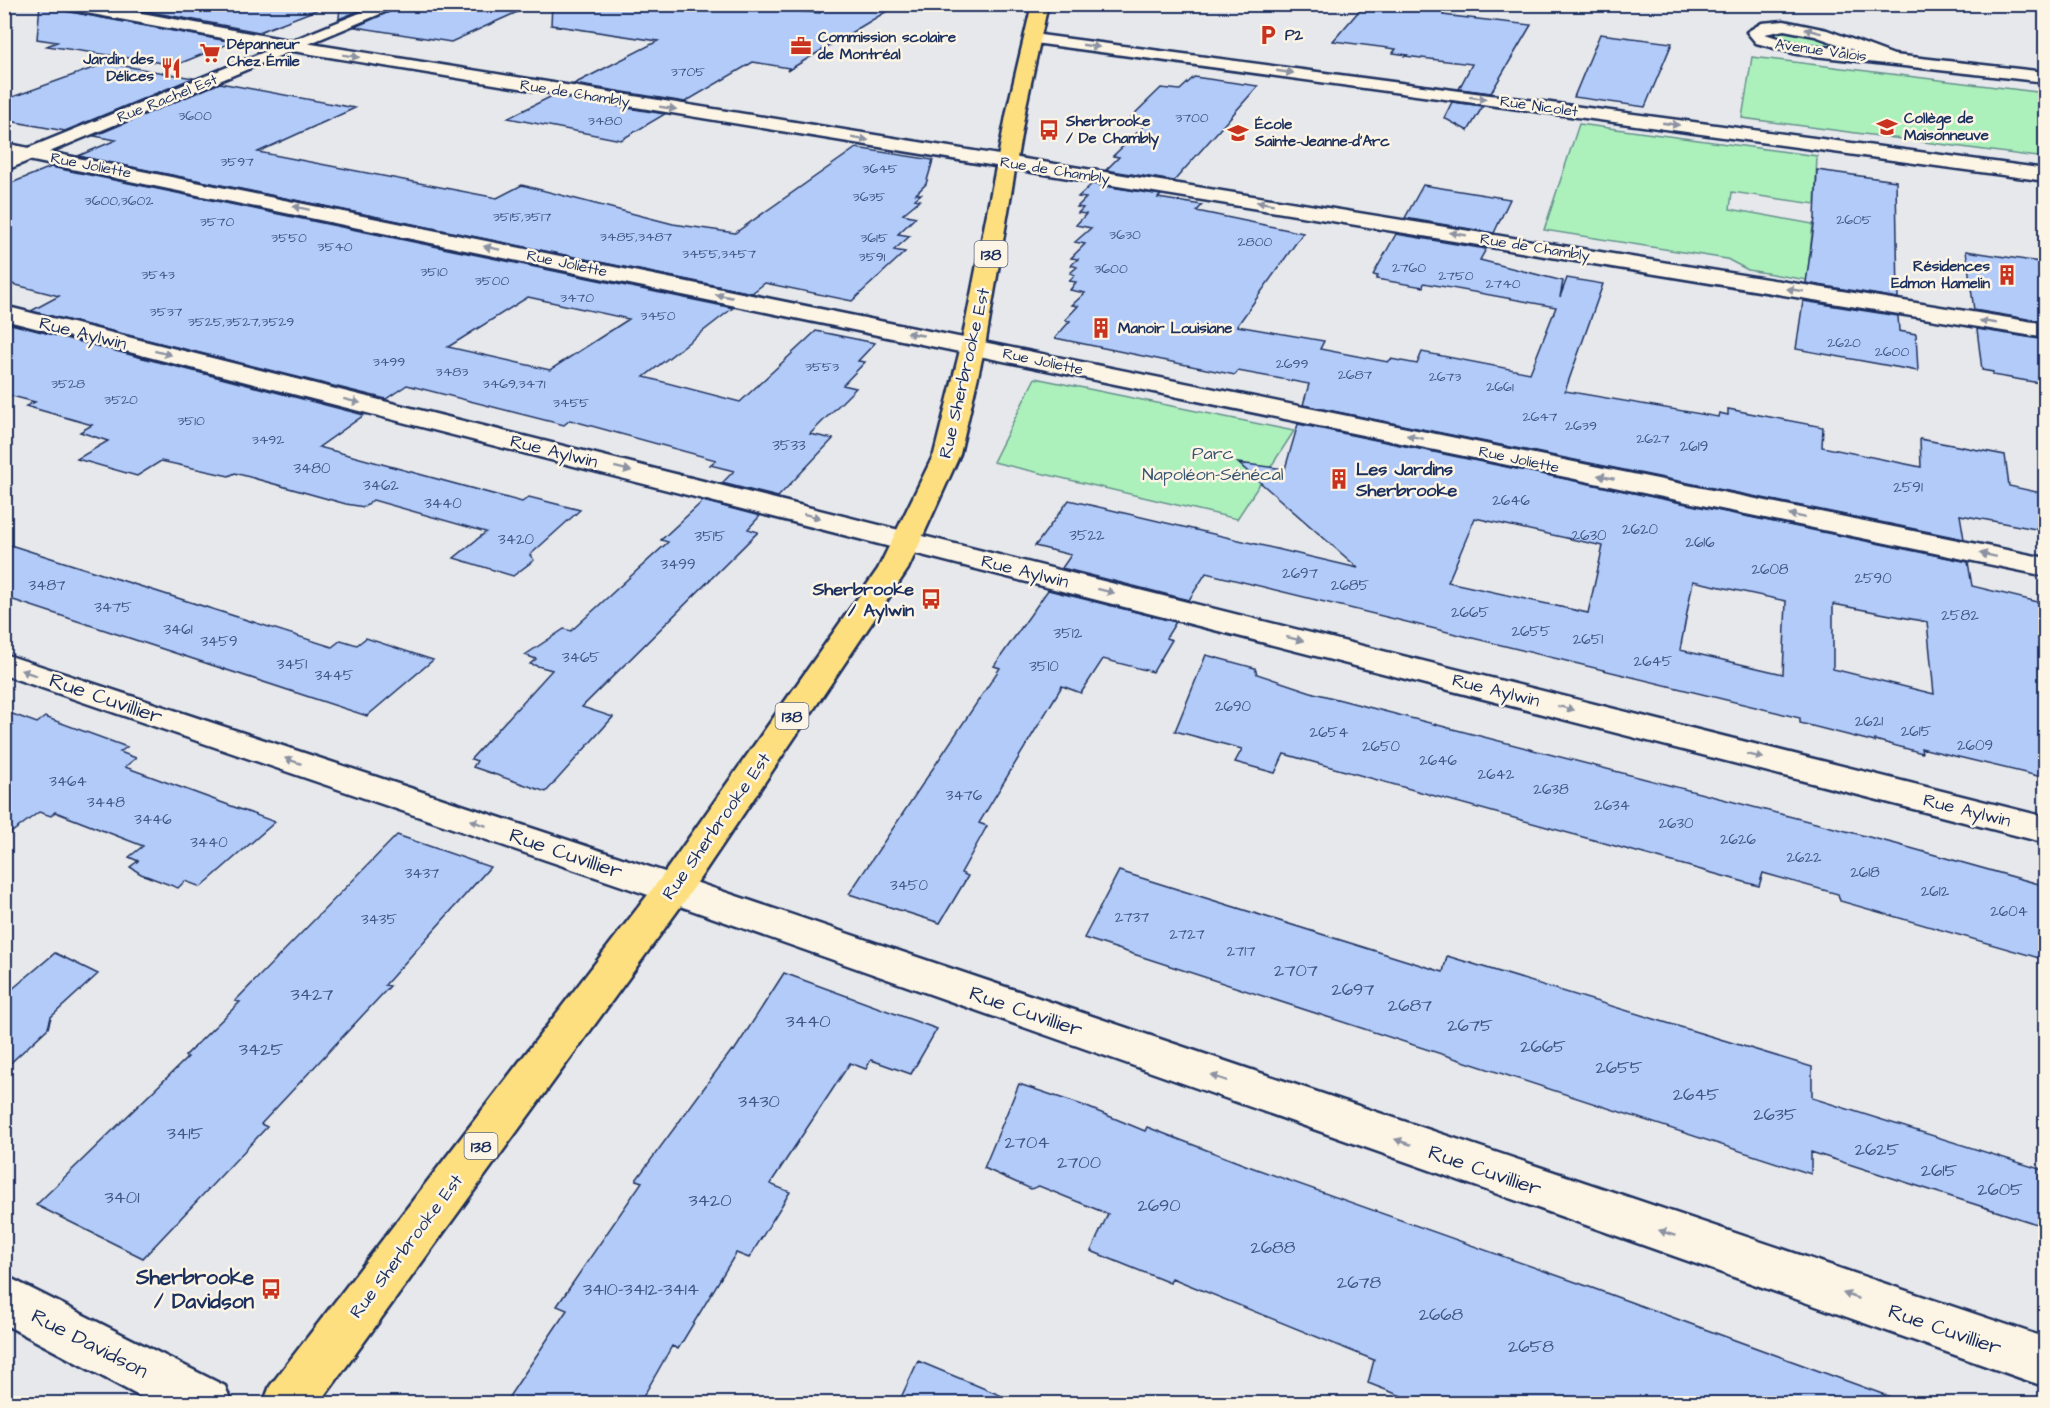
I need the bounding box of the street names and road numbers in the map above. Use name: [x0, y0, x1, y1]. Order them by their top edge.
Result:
street label: Avenue Valois: [1774, 34, 1869, 67]
street label: Rue Rachel Est: [114, 69, 221, 128]
street label: Rue de Chambly: [518, 74, 631, 114]
street label: Rue Nicolet: [1499, 91, 1579, 122]
street label: Rue Joliette: [49, 147, 133, 184]
street label: Rue de Chambly: [998, 151, 1111, 191]
street label: Rue de Chambly: [1478, 228, 1591, 268]
road number: 138: [974, 241, 1008, 267]
street label: Rue Joliette: [525, 245, 609, 282]
street label: Rue Sherbrooke Est: [933, 285, 996, 461]
street label: Rue Aylwin: [36, 311, 129, 357]
street label: Rue Joliette: [1001, 343, 1085, 380]
street label: Rue Aylwin: [507, 429, 600, 475]
street label: Rue Joliette: [1477, 441, 1561, 478]
street label: Rue Aylwin: [978, 549, 1071, 595]
street label: Rue Cuvillier: [45, 666, 167, 731]
street label: Rue Aylwin: [1449, 668, 1542, 714]
road number: 138: [776, 703, 808, 729]
street label: Rue Sherbrooke Est: [656, 747, 777, 905]
street label: Rue Aylwin: [1920, 788, 2013, 834]
street label: Rue Cuvillier: [505, 821, 627, 886]
street label: Rue Cuvillier: [965, 979, 1087, 1044]
road number: 138: [464, 1133, 498, 1159]
street label: Rue Cuvillier: [1424, 1138, 1546, 1203]
street label: Rue Sherbrooke Est: [344, 1169, 469, 1323]
street label: Rue Cuvillier: [1884, 1297, 2006, 1362]
street label: Rue Davidson: [26, 1302, 153, 1385]

